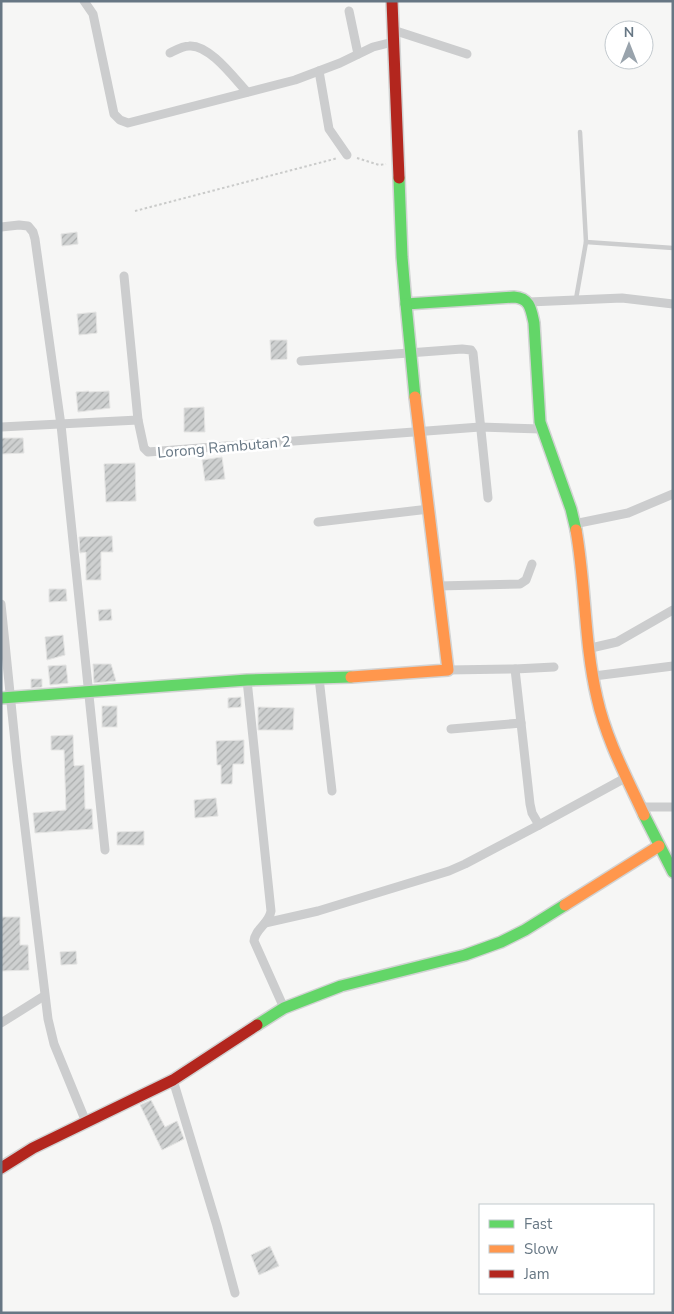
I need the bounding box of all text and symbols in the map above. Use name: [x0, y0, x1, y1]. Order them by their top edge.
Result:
north arrow: [604, 20, 654, 70]
text: N: [624, 23, 634, 42]
street label: Lorong Rambutan 2: [157, 431, 291, 463]
legend: [479, 1204, 654, 1294]
text: Fast: [524, 1214, 553, 1234]
text: Slow: [524, 1239, 559, 1259]
text: Jam: [523, 1264, 550, 1284]

